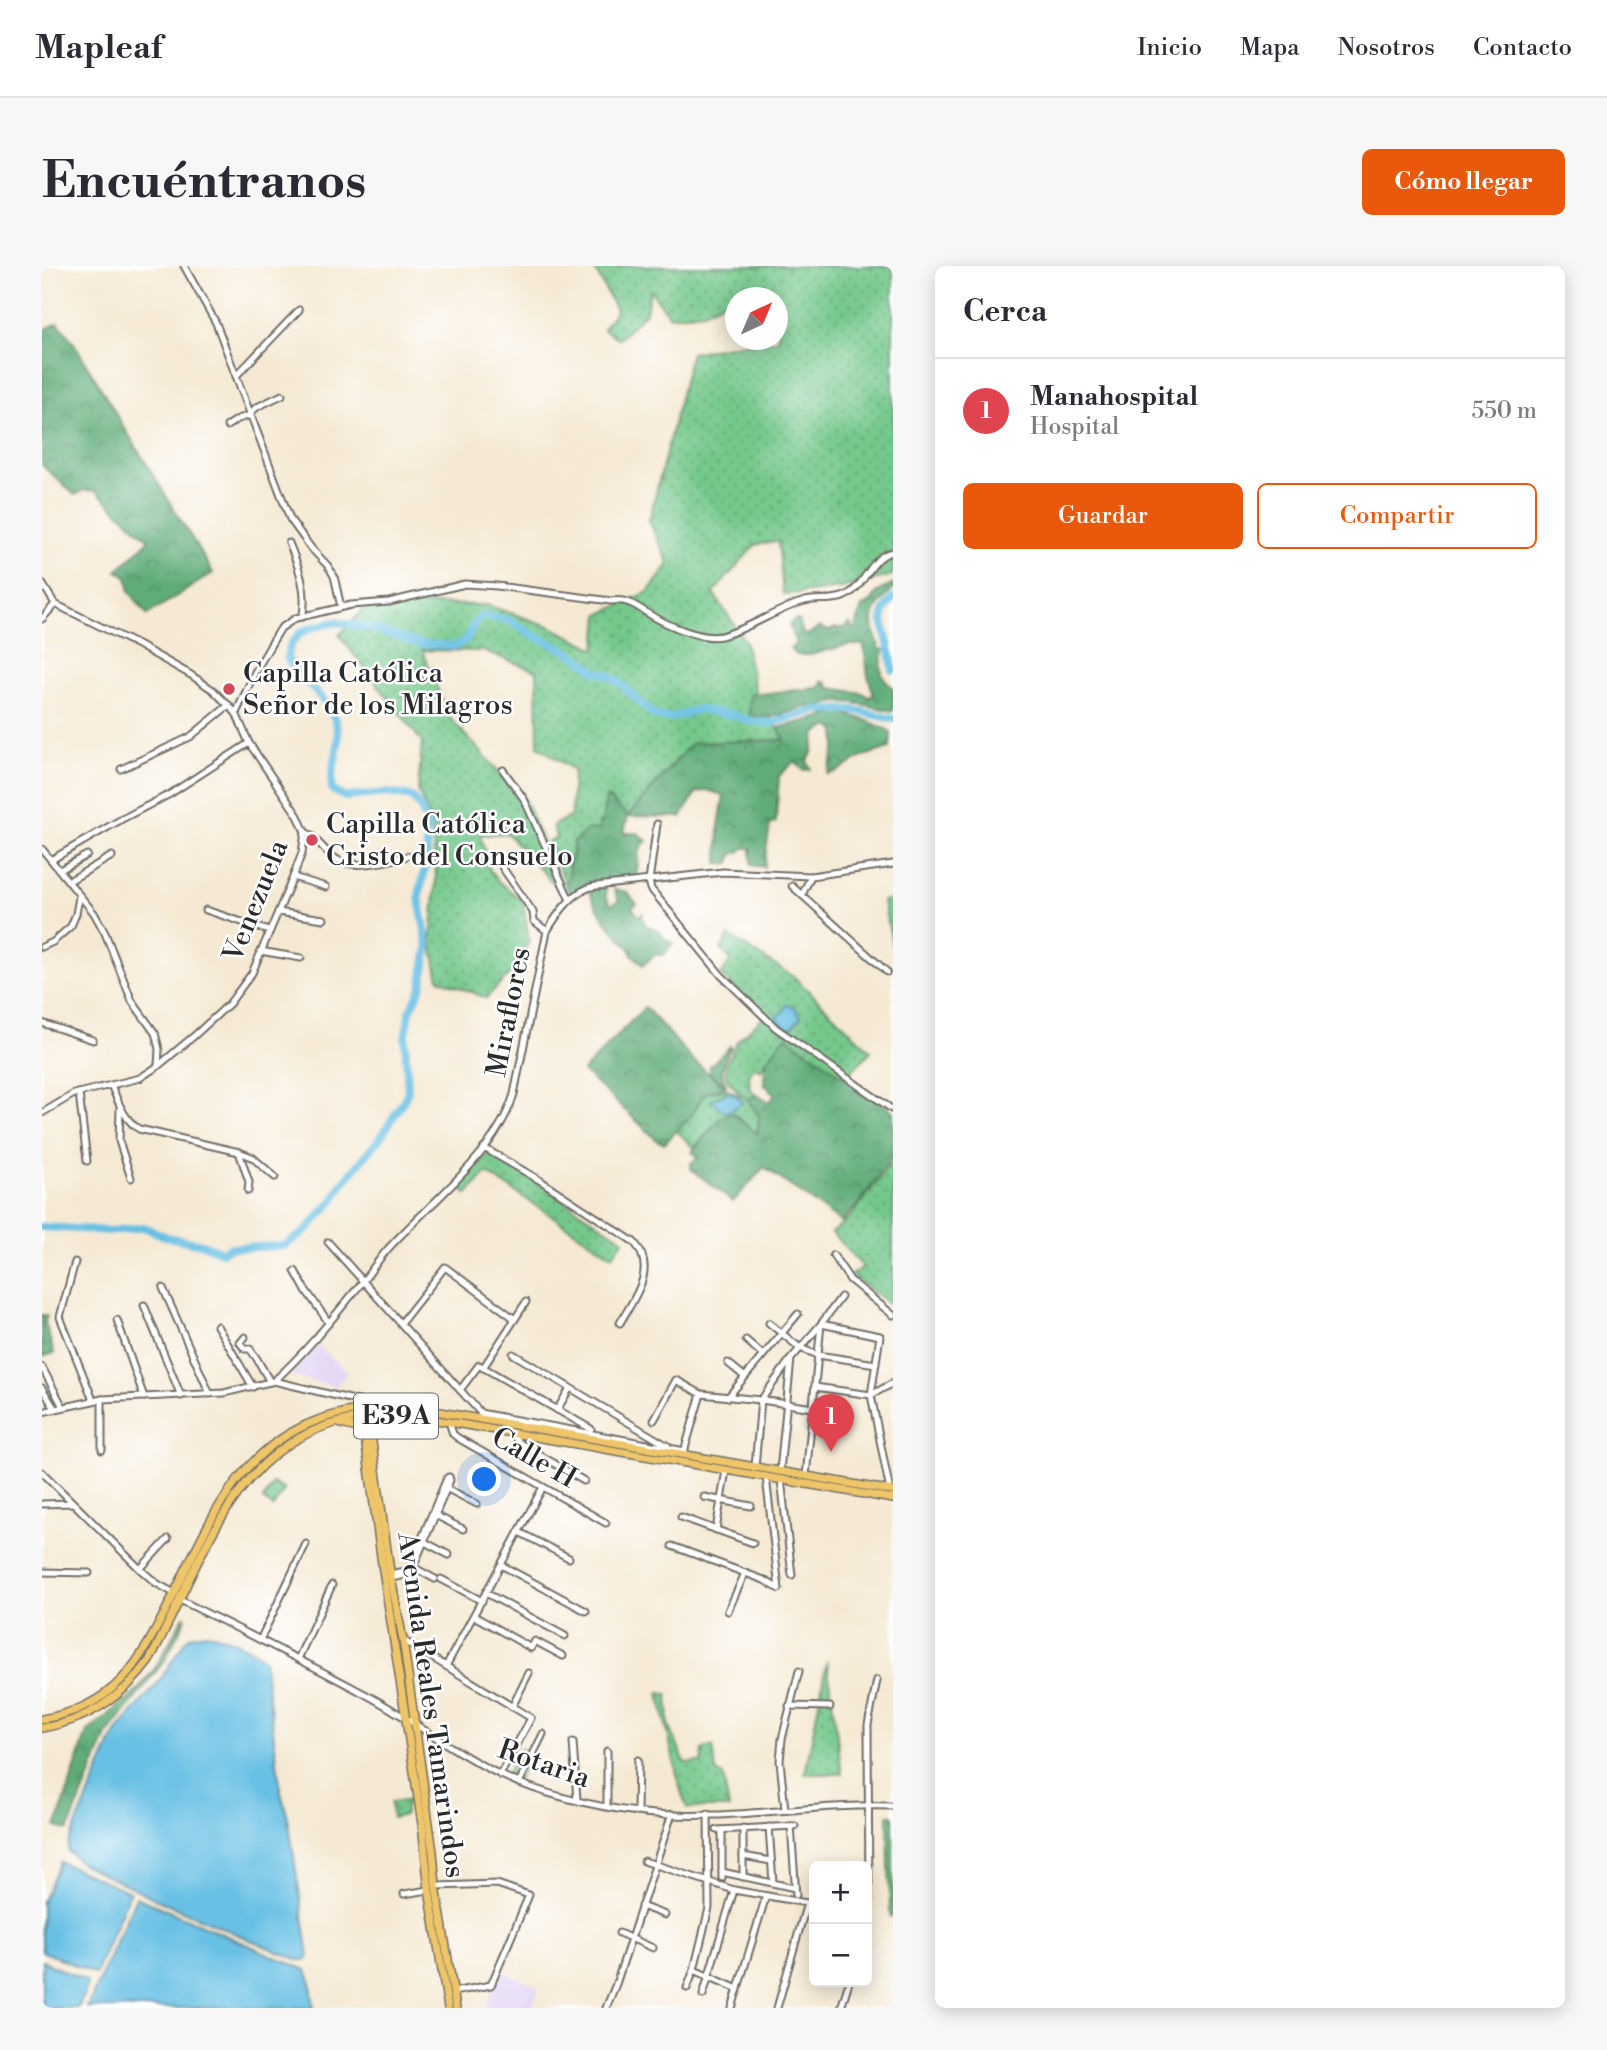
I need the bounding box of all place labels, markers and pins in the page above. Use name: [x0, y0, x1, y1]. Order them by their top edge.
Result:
place label: Capilla Católica Señor de los Milagros: [243, 656, 513, 723]
marker: Capilla Católica Señor de los Milagros: [221, 681, 237, 697]
place label: Capilla Católica Cristo del Consuelo: [326, 807, 573, 874]
marker: Capilla Católica Cristo del Consuelo: [304, 832, 320, 848]
pin: 1: [808, 1394, 854, 1452]

